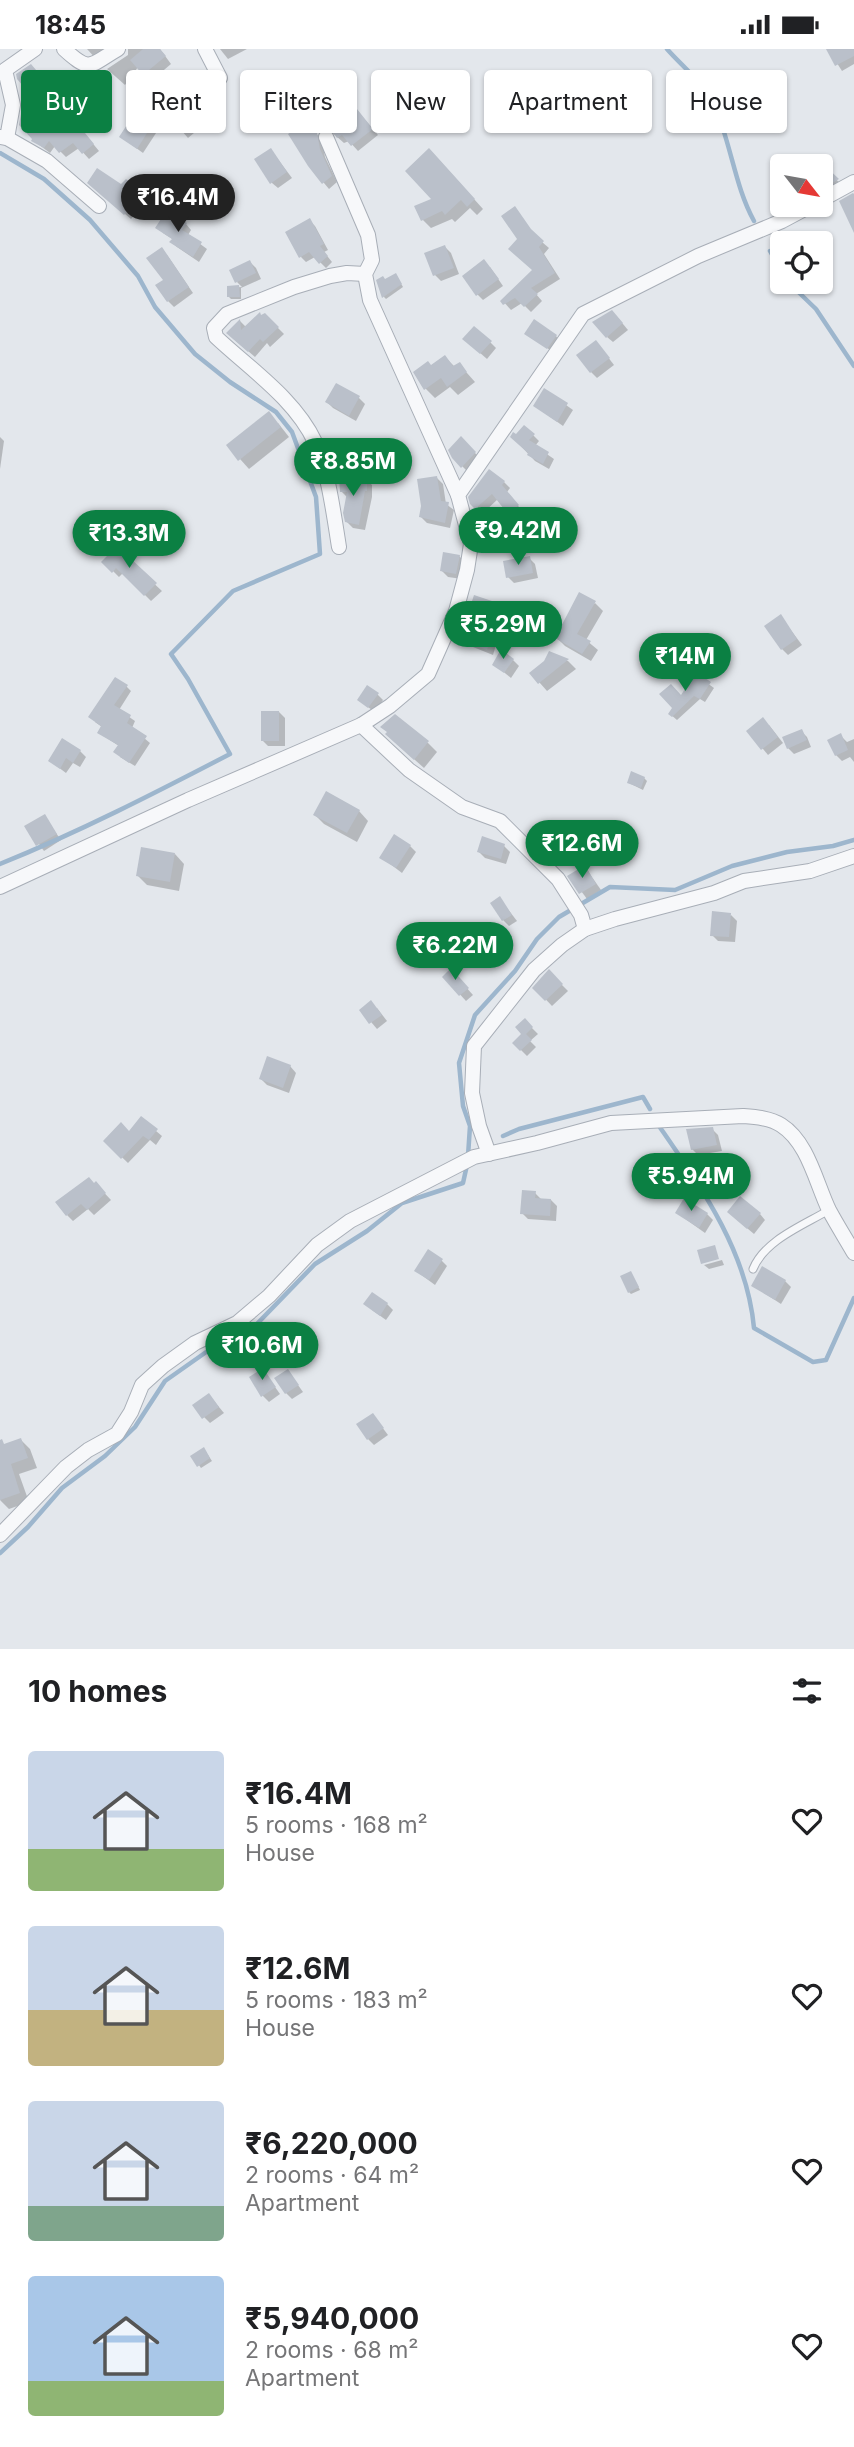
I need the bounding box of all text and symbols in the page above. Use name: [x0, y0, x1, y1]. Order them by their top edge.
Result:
text: 18:45: [35, 9, 106, 40]
chip: Buy: [21, 70, 112, 133]
chip: Rent: [126, 70, 226, 133]
chip: Filters: [240, 70, 357, 133]
chip: New: [371, 70, 470, 133]
chip: Apartment: [484, 70, 652, 133]
chip: House: [666, 70, 787, 133]
north arrow: [770, 154, 833, 217]
map controls: [770, 154, 833, 294]
pin: ₹16.4M: [121, 174, 235, 234]
text: ₹16.4M: [137, 183, 219, 211]
button: locate: [770, 231, 833, 294]
pin: ₹8.85M: [296, 439, 410, 498]
text: ₹8.85M: [310, 447, 396, 475]
pin: ₹9.42M: [461, 507, 575, 567]
pin: ₹13.3M: [72, 511, 186, 570]
text: ₹9.42M: [475, 516, 561, 544]
text: ₹13.3M: [89, 519, 169, 547]
pin: ₹5.29M: [446, 601, 560, 661]
text: ₹5.29M: [460, 610, 546, 638]
pin: ₹14M: [644, 633, 726, 693]
text: ₹14M: [655, 642, 715, 670]
pin: ₹12.6M: [525, 821, 639, 880]
text: ₹12.6M: [542, 829, 622, 857]
pin: ₹6.22M: [398, 923, 512, 982]
text: ₹6.22M: [412, 931, 498, 959]
pin: ₹5.94M: [634, 1153, 748, 1213]
text: ₹5.94M: [648, 1162, 734, 1190]
pin: ₹10.6M: [205, 1323, 319, 1382]
text: ₹10.6M: [221, 1331, 303, 1359]
icon: filters: [788, 1672, 826, 1710]
text: 10 homes: [28, 1673, 167, 1709]
text: ₹16.4M: [245, 1775, 352, 1811]
icon: home: [84, 1779, 168, 1863]
icon: heart: [788, 1802, 826, 1840]
text: 5 rooms · 168 m²: [245, 1811, 428, 1839]
text: House: [245, 1839, 315, 1867]
text: ₹12.6M: [245, 1950, 351, 1986]
icon: home: [84, 1954, 168, 2038]
icon: heart: [788, 1977, 826, 2015]
text: 5 rooms · 183 m²: [245, 1986, 428, 2014]
text: House: [245, 2014, 315, 2042]
text: ₹6,220,000: [245, 2125, 418, 2161]
icon: home: [84, 2129, 168, 2213]
icon: heart: [788, 2152, 826, 2190]
text: 2 rooms · 64 m²: [245, 2161, 419, 2189]
text: Apartment: [245, 2189, 359, 2217]
text: ₹5,940,000: [245, 2300, 419, 2336]
icon: home: [84, 2304, 168, 2388]
icon: heart: [788, 2327, 826, 2365]
text: 2 rooms · 68 m²: [245, 2336, 418, 2364]
text: Apartment: [245, 2364, 359, 2392]

